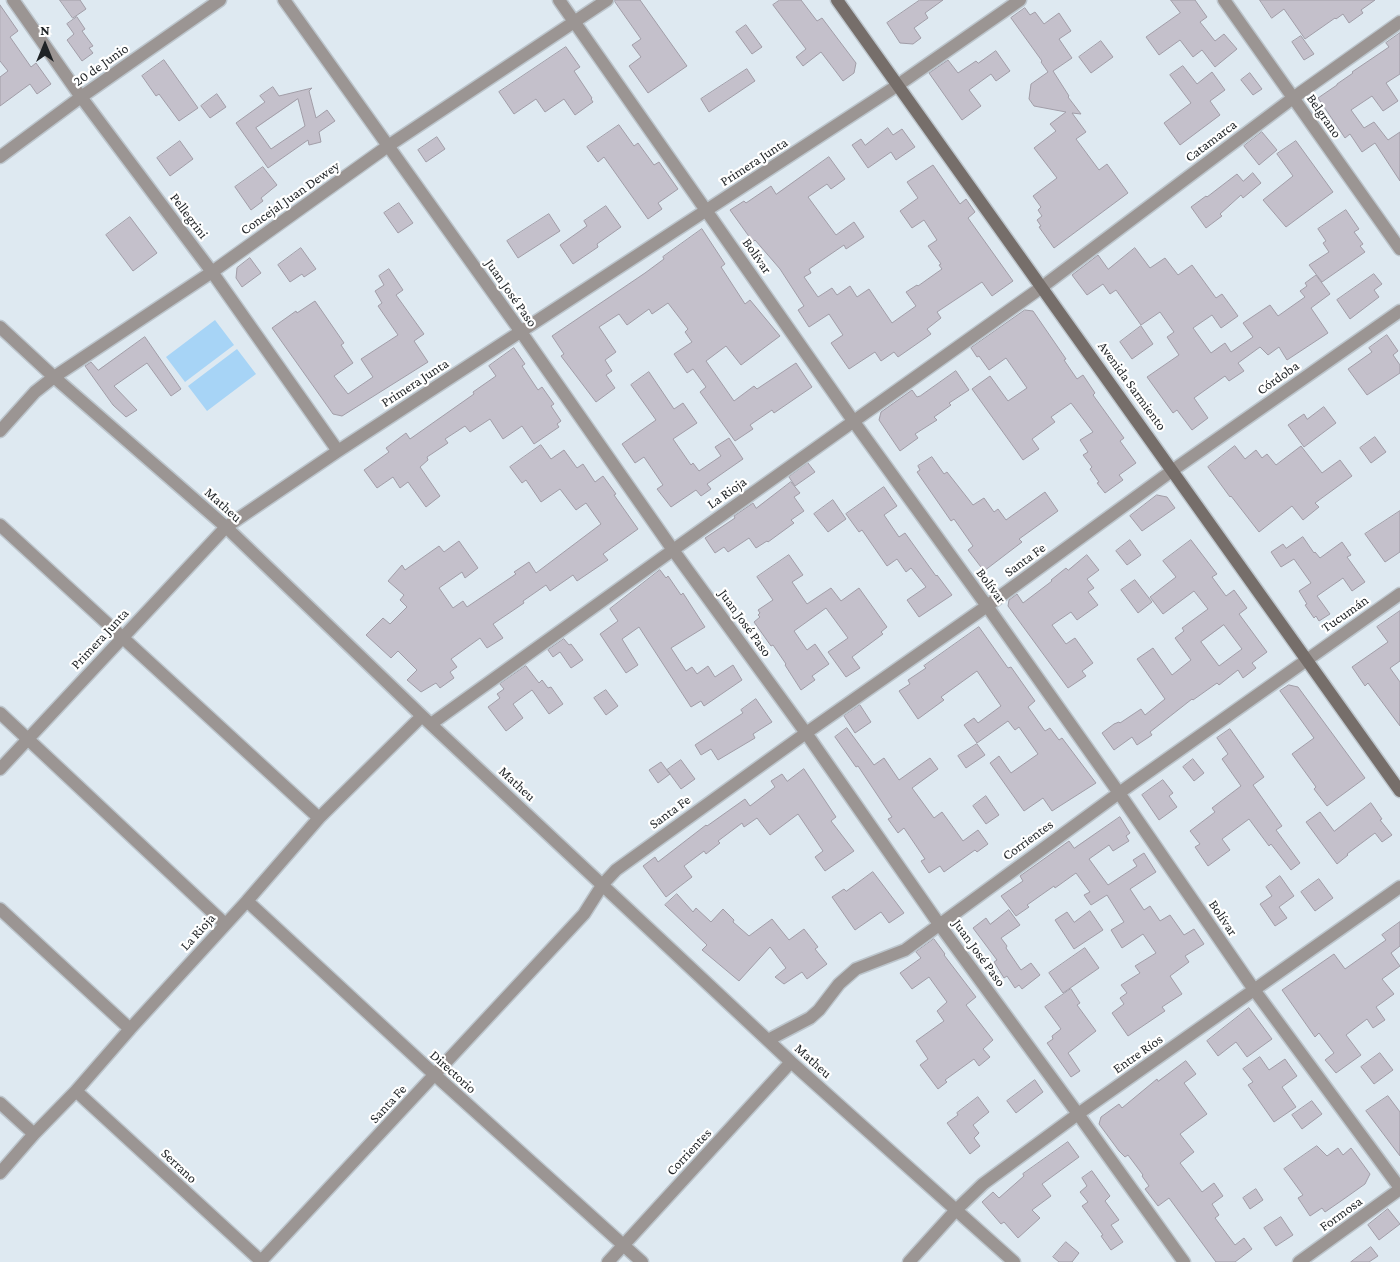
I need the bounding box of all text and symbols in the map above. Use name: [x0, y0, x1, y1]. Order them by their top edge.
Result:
north arrow: [20, 20, 70, 70]
text: N: [40, 22, 50, 38]
street label: 20 de Junio: [70, 40, 132, 90]
street label: Belgrano: [1303, 91, 1345, 141]
street label: Catamarca: [1182, 116, 1240, 166]
street label: Primera Junta: [717, 134, 791, 190]
street label: Concejal Juan Dewey: [237, 157, 343, 239]
street label: Pellegrini: [166, 190, 212, 242]
street label: Bolívar: [739, 235, 775, 277]
street label: Juan José Paso: [481, 256, 541, 330]
street label: Avenida Sarmiento: [1094, 338, 1170, 434]
street label: Primera Junta: [378, 355, 452, 411]
street label: Córdoba: [1254, 357, 1302, 399]
street label: La Rioja: [704, 473, 750, 513]
street label: Matheu: [201, 484, 245, 526]
street label: Santa Fe: [1001, 539, 1049, 581]
street label: Bolívar: [973, 565, 1009, 607]
street label: Juan José Paso: [715, 586, 775, 660]
street label: Tucumán: [1318, 592, 1372, 636]
street label: Primera Junta: [68, 605, 132, 673]
street label: Matheu: [495, 763, 539, 805]
street label: Santa Fe: [646, 791, 694, 833]
street label: Corrientes: [999, 816, 1057, 864]
street label: Bolívar: [1205, 897, 1241, 939]
street label: La Rioja: [177, 910, 219, 954]
street label: Juan José Paso: [949, 916, 1009, 990]
street label: Entre Ríos: [1110, 1031, 1166, 1077]
street label: Matheu: [791, 1040, 835, 1082]
street label: Directorio: [426, 1047, 480, 1097]
street label: Santa Fe: [366, 1081, 410, 1127]
street label: Corrientes: [663, 1125, 715, 1179]
street label: Serrano: [157, 1145, 201, 1187]
street label: Formosa: [1316, 1193, 1366, 1235]

